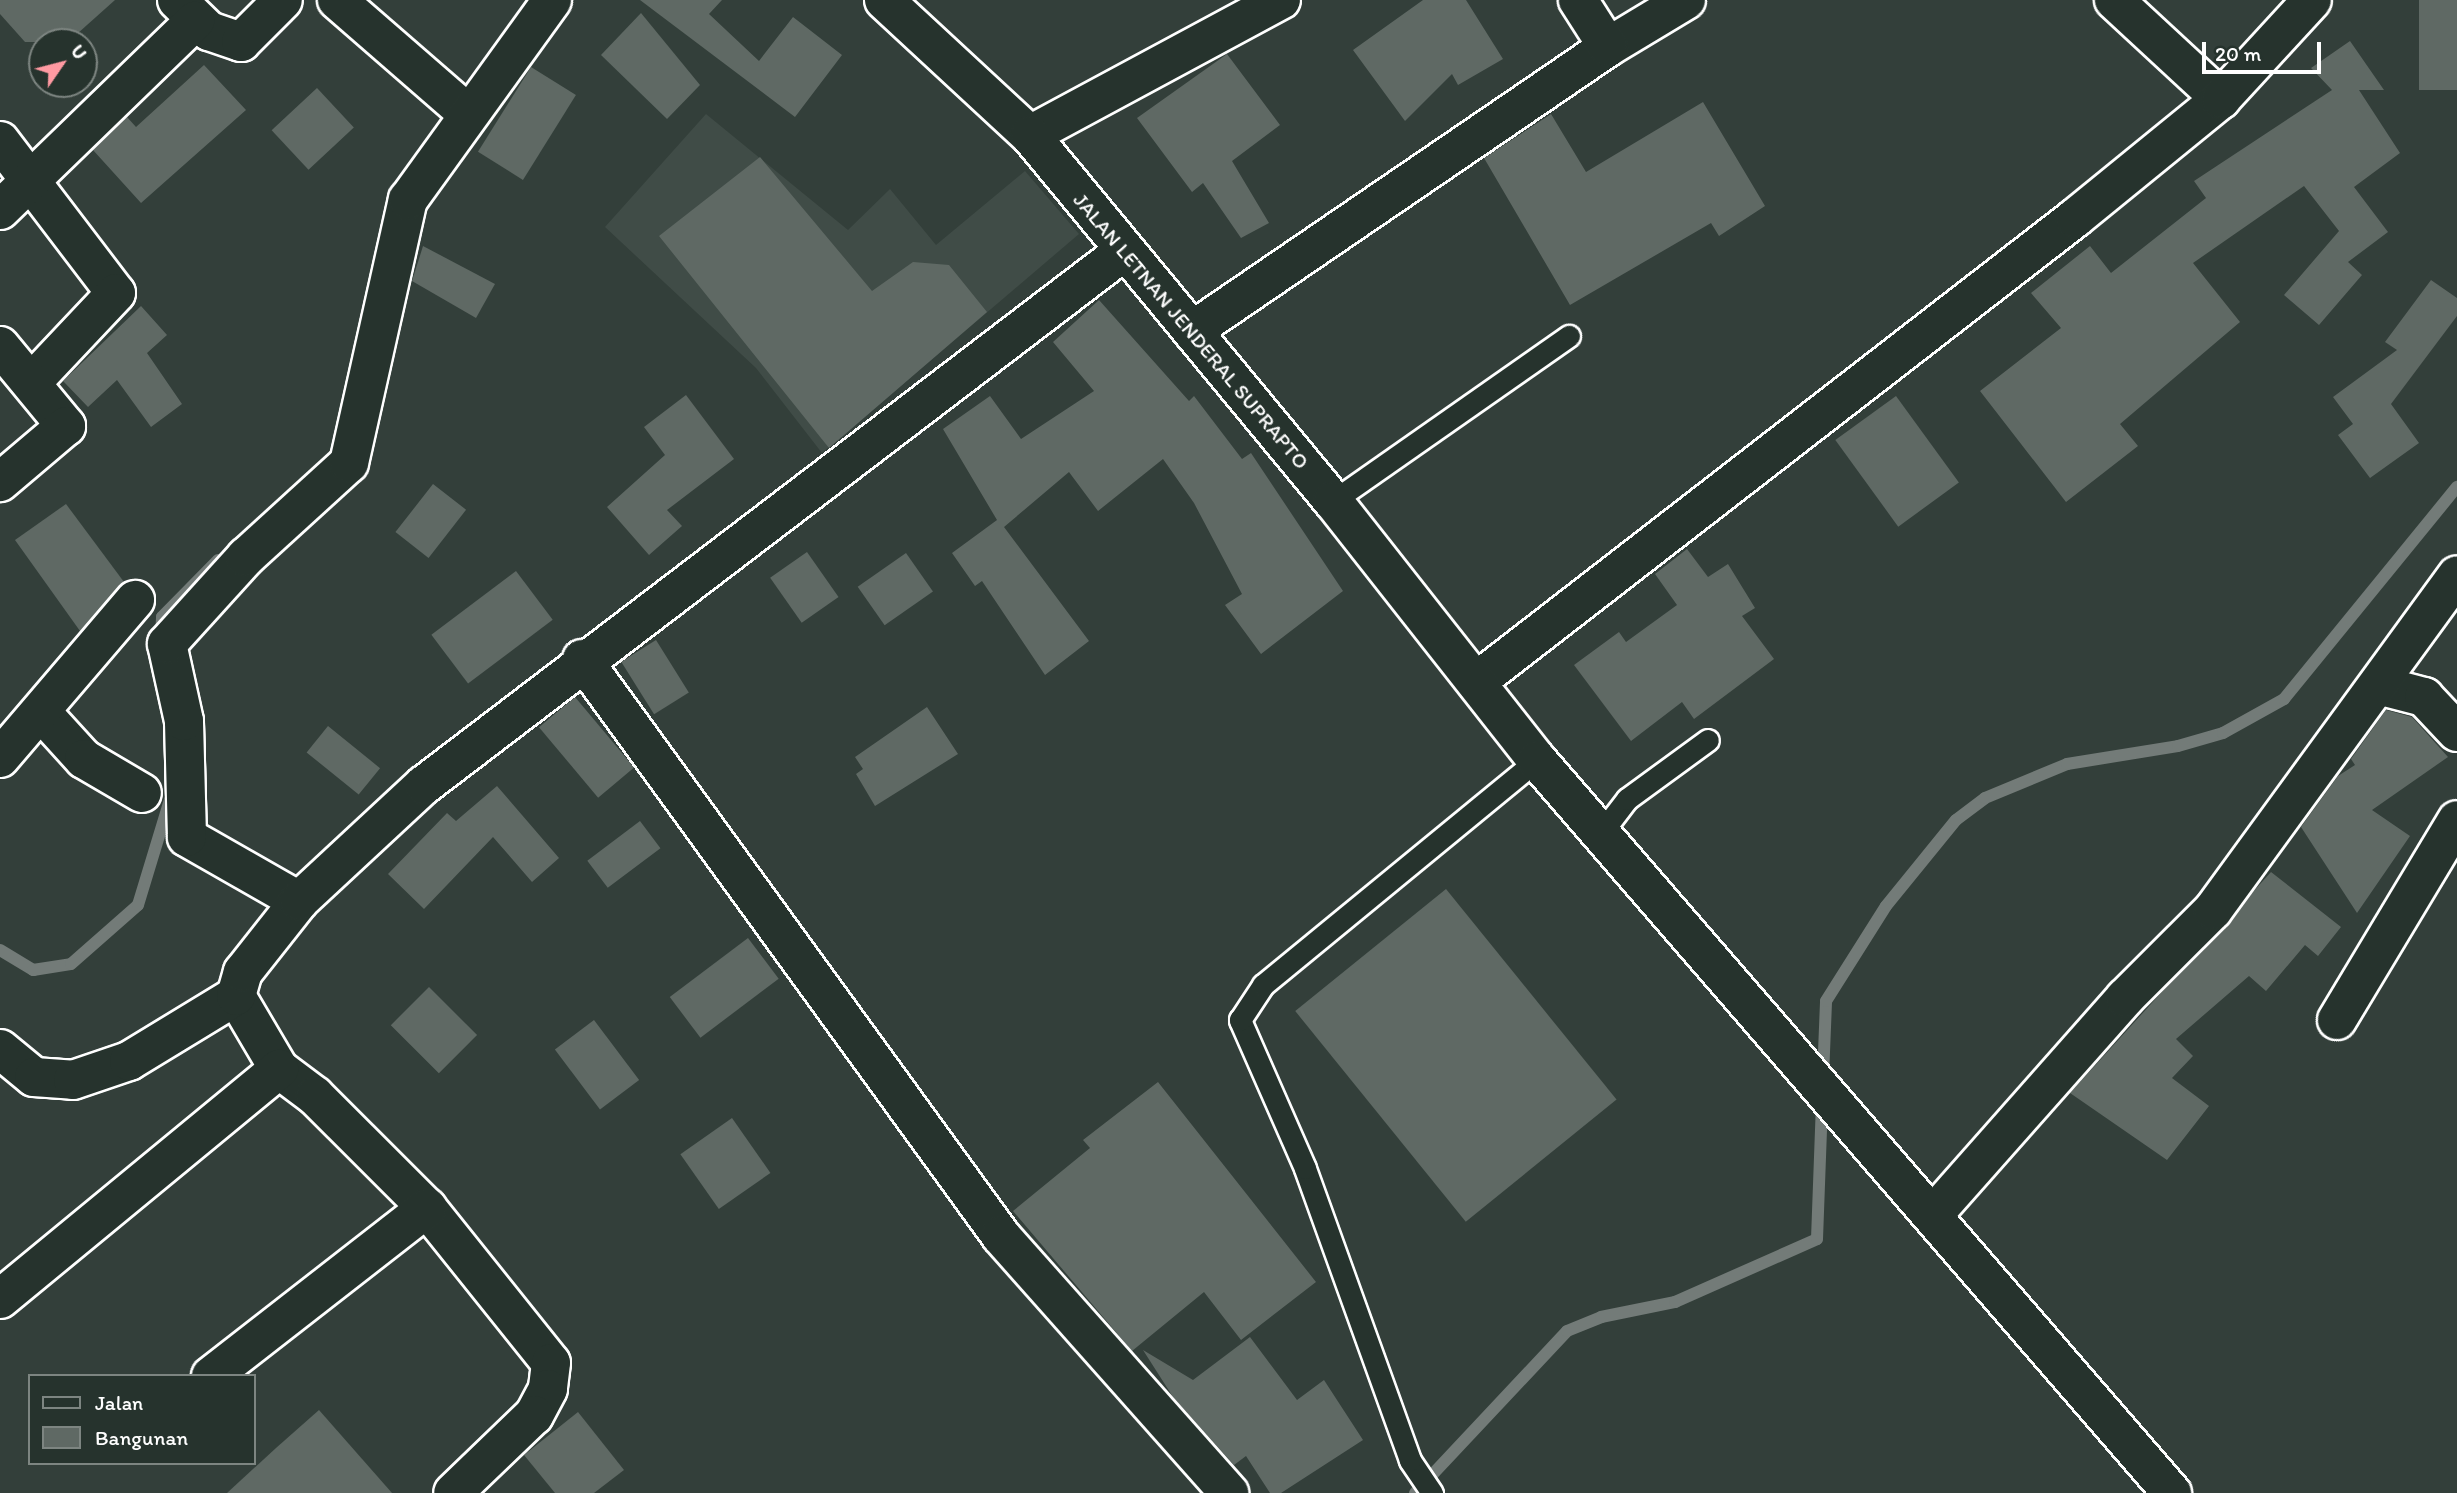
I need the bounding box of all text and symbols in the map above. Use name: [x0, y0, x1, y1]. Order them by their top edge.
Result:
north arrow: [28, 28, 98, 98]
scale bar: [2205, 28, 2324, 72]
text: U: [66, 40, 92, 64]
text: 20 m: [2215, 41, 2261, 66]
street label: JALAN LETNAN JENDERAL SUPRAPTO: [1068, 188, 1314, 474]
legend: [28, 1374, 256, 1465]
text: Jalan: [95, 1390, 143, 1415]
text: Bangunan: [95, 1425, 188, 1450]

